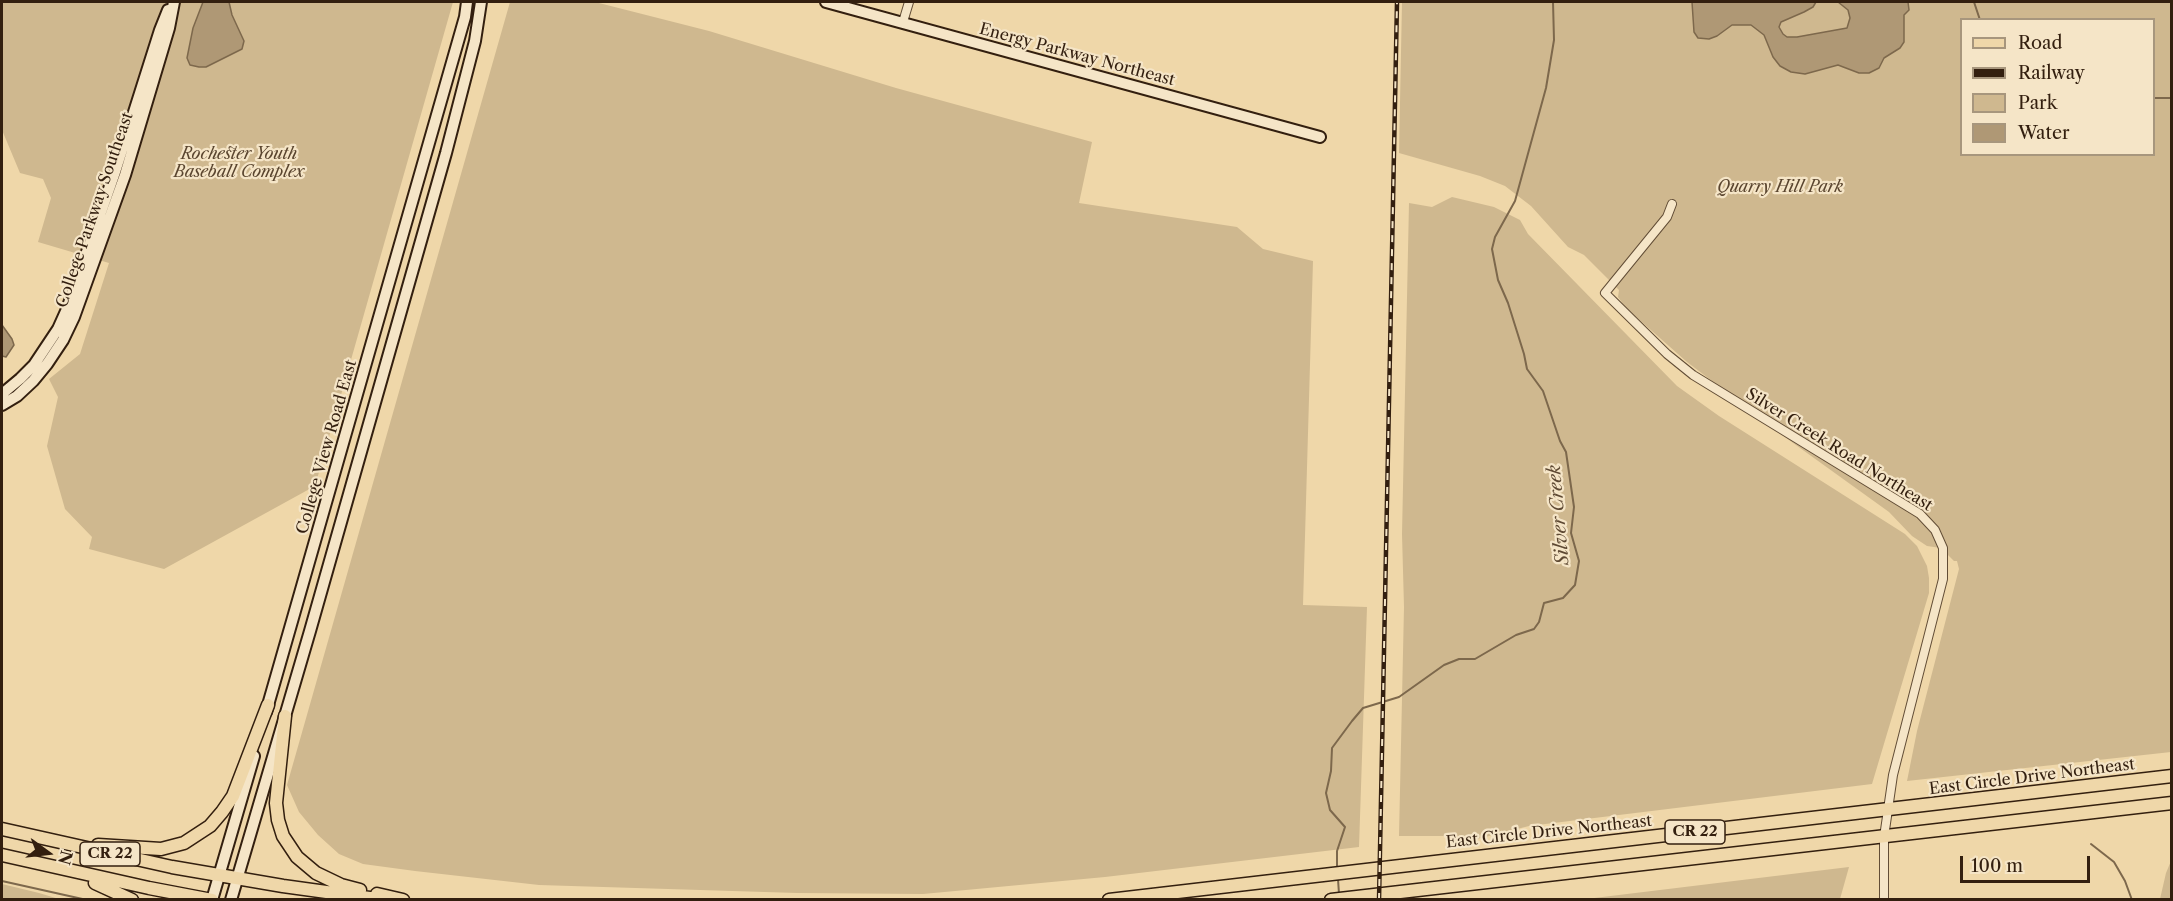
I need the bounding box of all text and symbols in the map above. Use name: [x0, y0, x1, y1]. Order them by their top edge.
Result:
legend: [1960, 18, 2155, 156]
street label: Energy Parkway Northeast: [977, 20, 1177, 90]
text: Road: [2018, 32, 2063, 54]
text: Railway: [2018, 62, 2085, 84]
text: Park: [2018, 92, 2057, 114]
street label: College Parkway Southeast: [52, 110, 138, 310]
text: Water: [2018, 122, 2070, 144]
park label: Rochester Youth Baseball Complex: [174, 144, 304, 182]
park label: Quarry Hill Park: [1717, 177, 1843, 197]
street label: College View Road East: [293, 358, 361, 536]
street label: Silver Creek Road Northeast: [1742, 385, 1936, 515]
water label: Silver Creek: [1544, 464, 1574, 566]
street label: East Circle Drive Northeast: [1928, 755, 2136, 799]
street label: East Circle Drive Northeast: [1445, 812, 1653, 852]
road number: CR 22: [1665, 820, 1725, 844]
north arrow: [18, 823, 78, 883]
road number: CR 22: [80, 842, 140, 866]
scale bar: [1963, 844, 2094, 882]
text: N: [54, 848, 77, 867]
text: 100 m: [1971, 855, 2023, 877]

